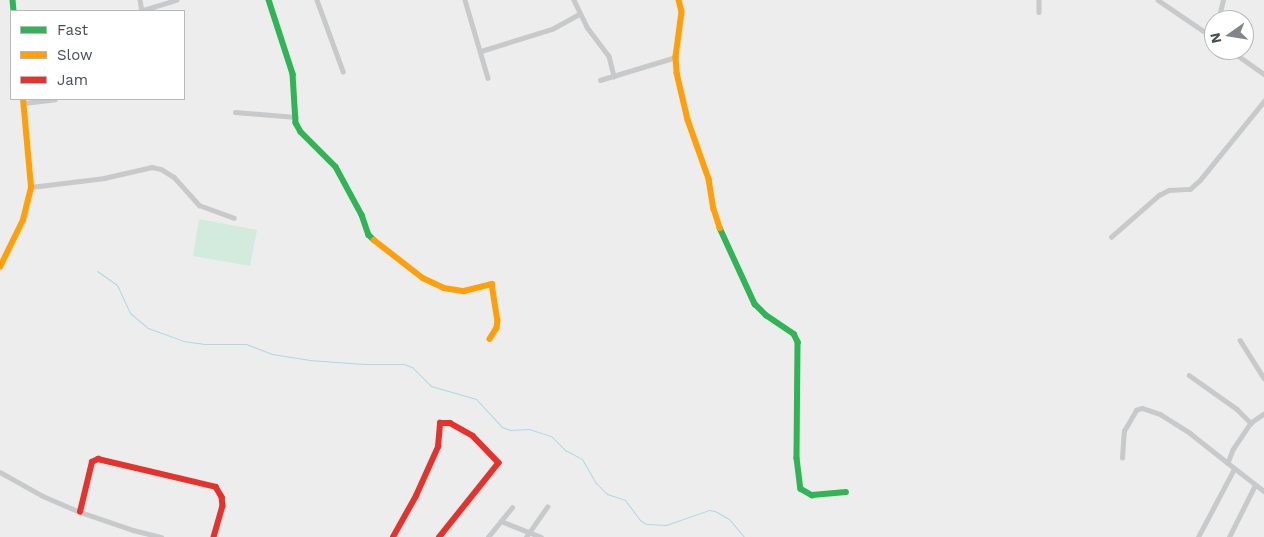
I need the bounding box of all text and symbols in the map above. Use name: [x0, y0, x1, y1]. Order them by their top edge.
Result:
legend: [10, 10, 185, 100]
north arrow: [1204, 10, 1254, 60]
text: Fast: [57, 21, 88, 39]
text: N: [1206, 31, 1224, 45]
text: Slow: [57, 46, 93, 64]
text: Jam: [57, 71, 88, 89]

